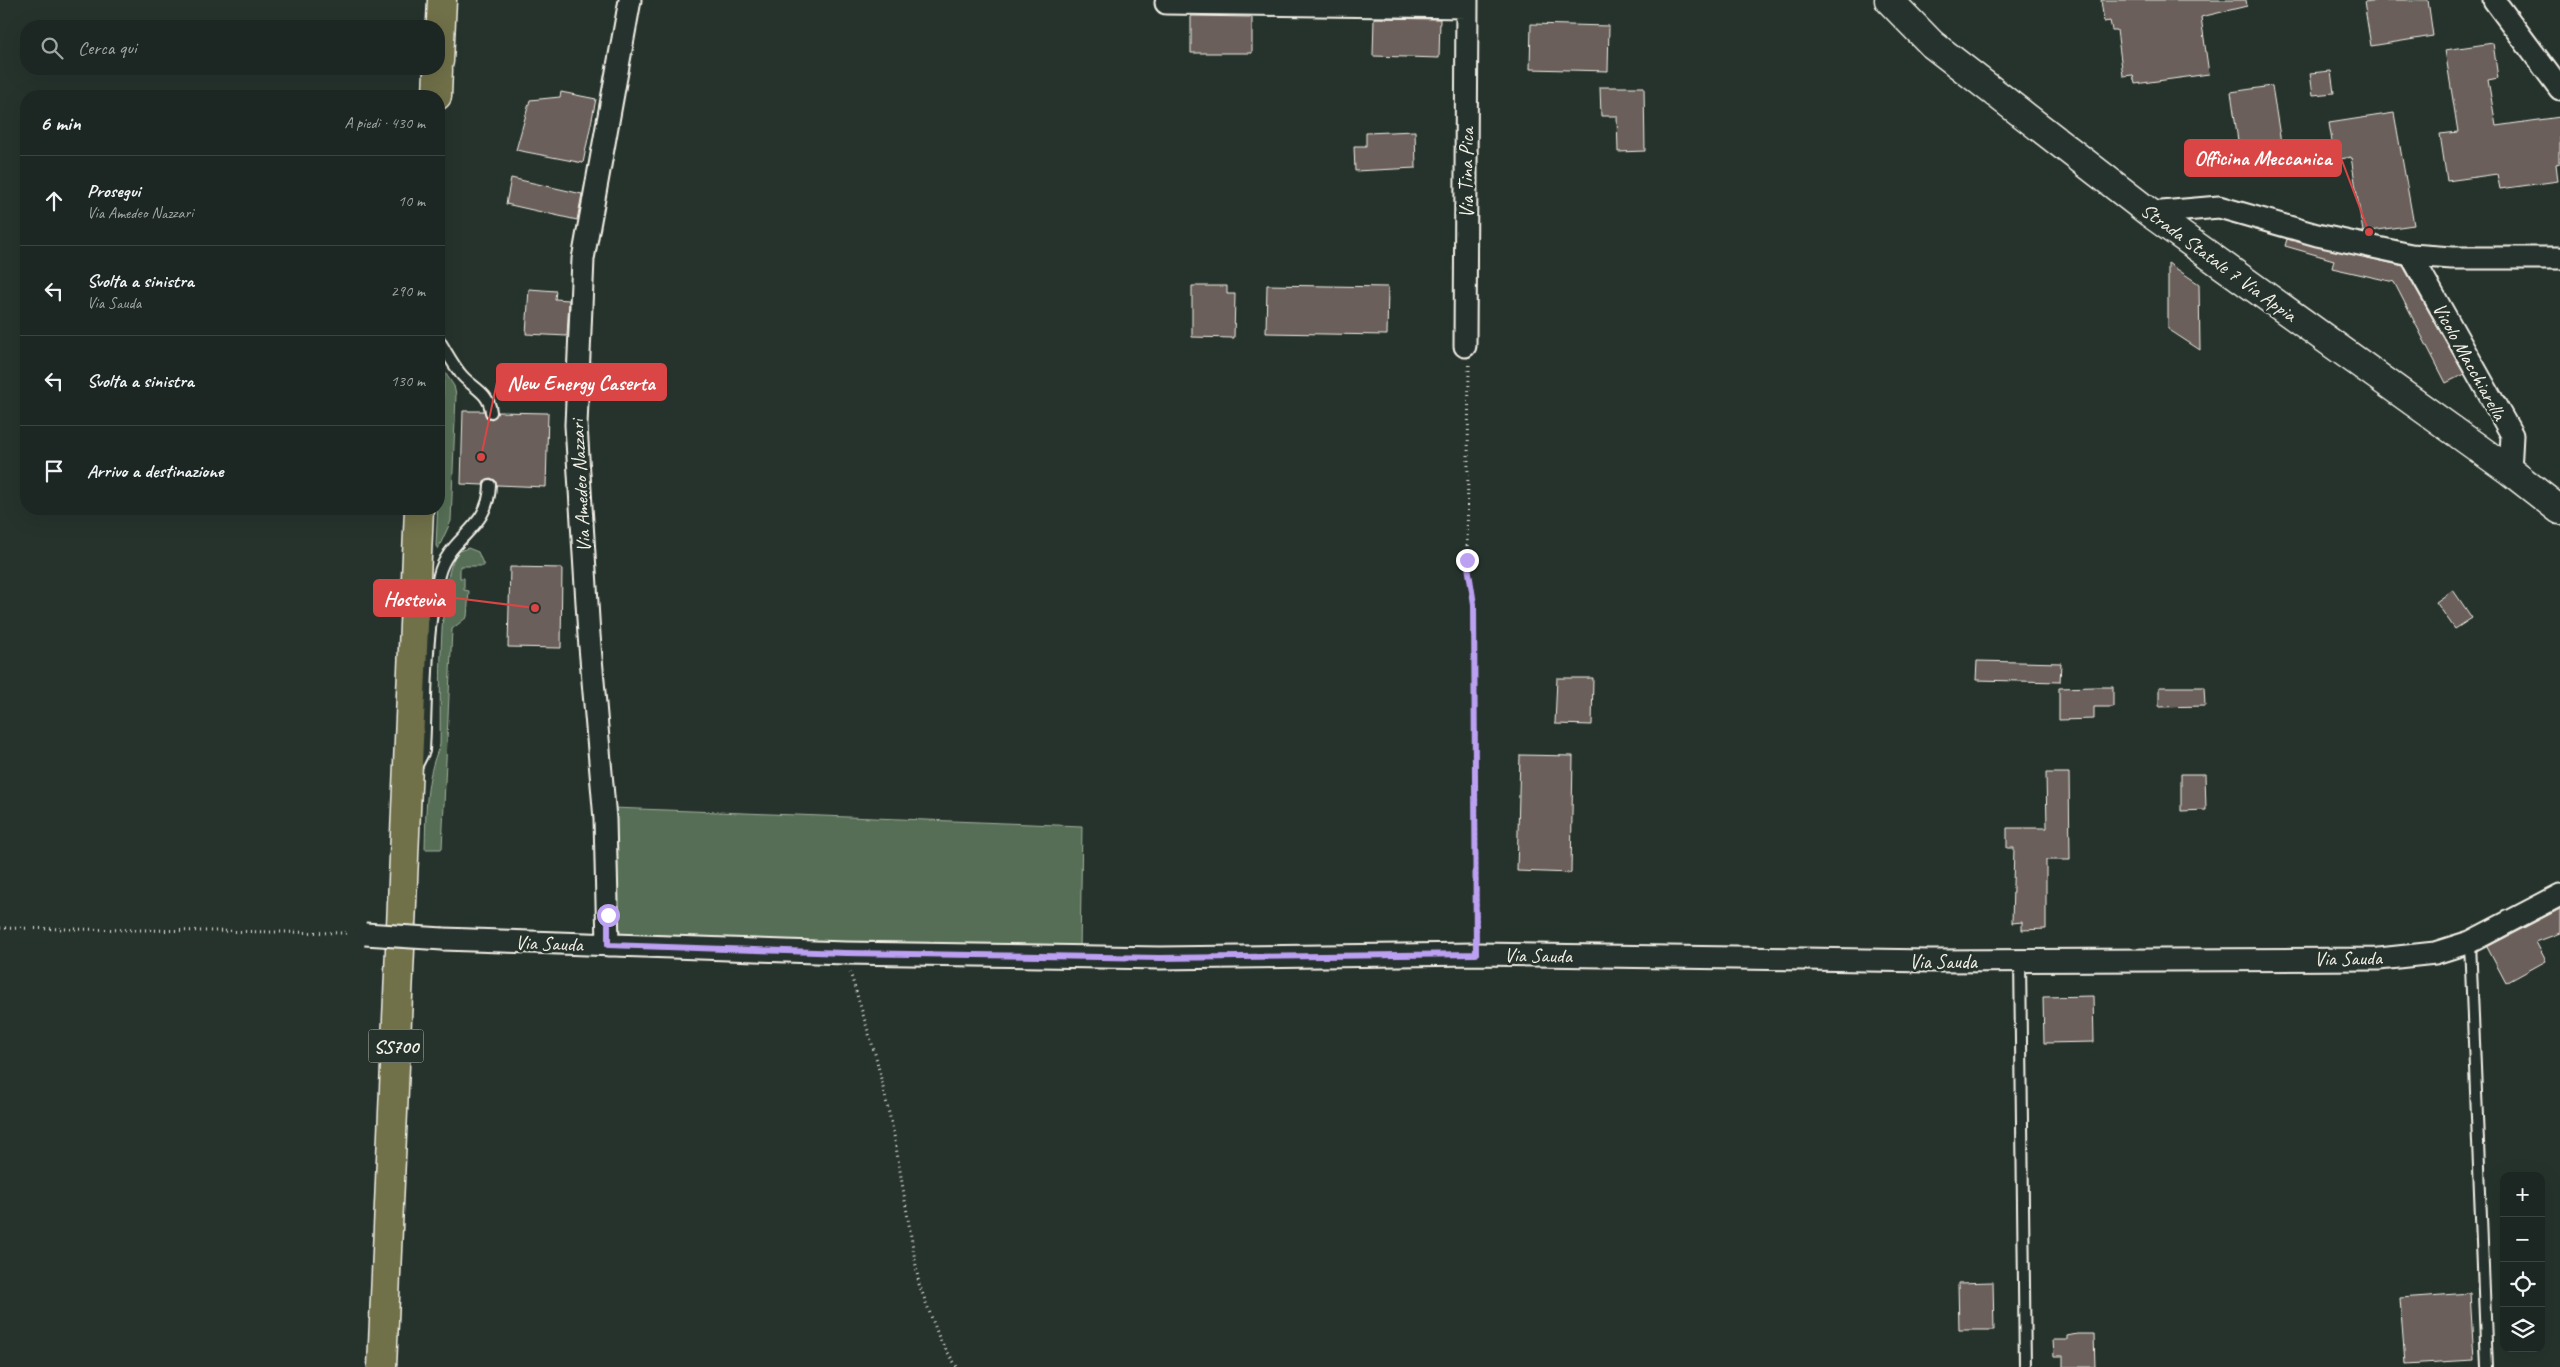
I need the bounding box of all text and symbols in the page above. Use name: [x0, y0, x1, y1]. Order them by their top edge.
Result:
search box: [20, 20, 445, 75]
icon: search: [38, 34, 66, 62]
text: Cerca qui: [78, 36, 137, 60]
text: 6 min: [40, 110, 81, 136]
text: A piedi · 430 m: [344, 113, 425, 133]
street label: Via Tina Pica: [1454, 126, 1479, 218]
callout: Officina Meccanica: [2185, 140, 2341, 176]
text: Officina Meccanica: [2194, 145, 2334, 171]
text: Prosegui: [87, 179, 140, 203]
icon: ahead: [40, 187, 68, 215]
text: 10 m: [398, 191, 425, 211]
street label: Strada Statale 7 Via Appia: [2136, 198, 2302, 328]
text: Via Amedeo Nazzari: [87, 203, 193, 223]
text: Svolta a sinistra: [87, 269, 194, 293]
icon: left: [40, 277, 68, 305]
text: 290 m: [391, 281, 425, 301]
text: Via Sauda: [87, 293, 141, 313]
street label: Vicolo Macchiarella: [2427, 298, 2513, 426]
callout: New Energy Caserta: [497, 364, 666, 400]
icon: left: [40, 367, 68, 395]
text: Svolta a sinistra: [87, 369, 194, 393]
text: New Energy Caserta: [507, 370, 656, 397]
text: 130 m: [391, 371, 425, 391]
street label: Via Amedeo Nazzari: [564, 417, 596, 553]
icon: arrive: [40, 457, 68, 485]
text: Arrivo a destinazione: [87, 459, 223, 483]
route end: [1456, 549, 1479, 572]
callout: Hostevìa: [374, 580, 455, 616]
text: Hostevìa: [383, 586, 446, 612]
route start: [597, 904, 620, 927]
street label: Via Sauda: [515, 930, 585, 957]
street label: Via Sauda: [1504, 942, 1574, 969]
street label: Via Sauda: [2314, 945, 2384, 972]
street label: Via Sauda: [1909, 949, 1979, 974]
road number: SS700: [368, 1030, 424, 1062]
map controls: [2500, 1172, 2545, 1352]
button: +: [2500, 1172, 2545, 1217]
button: −: [2500, 1217, 2545, 1262]
button: locate: [2500, 1262, 2545, 1307]
button: layers: [2500, 1307, 2545, 1352]

